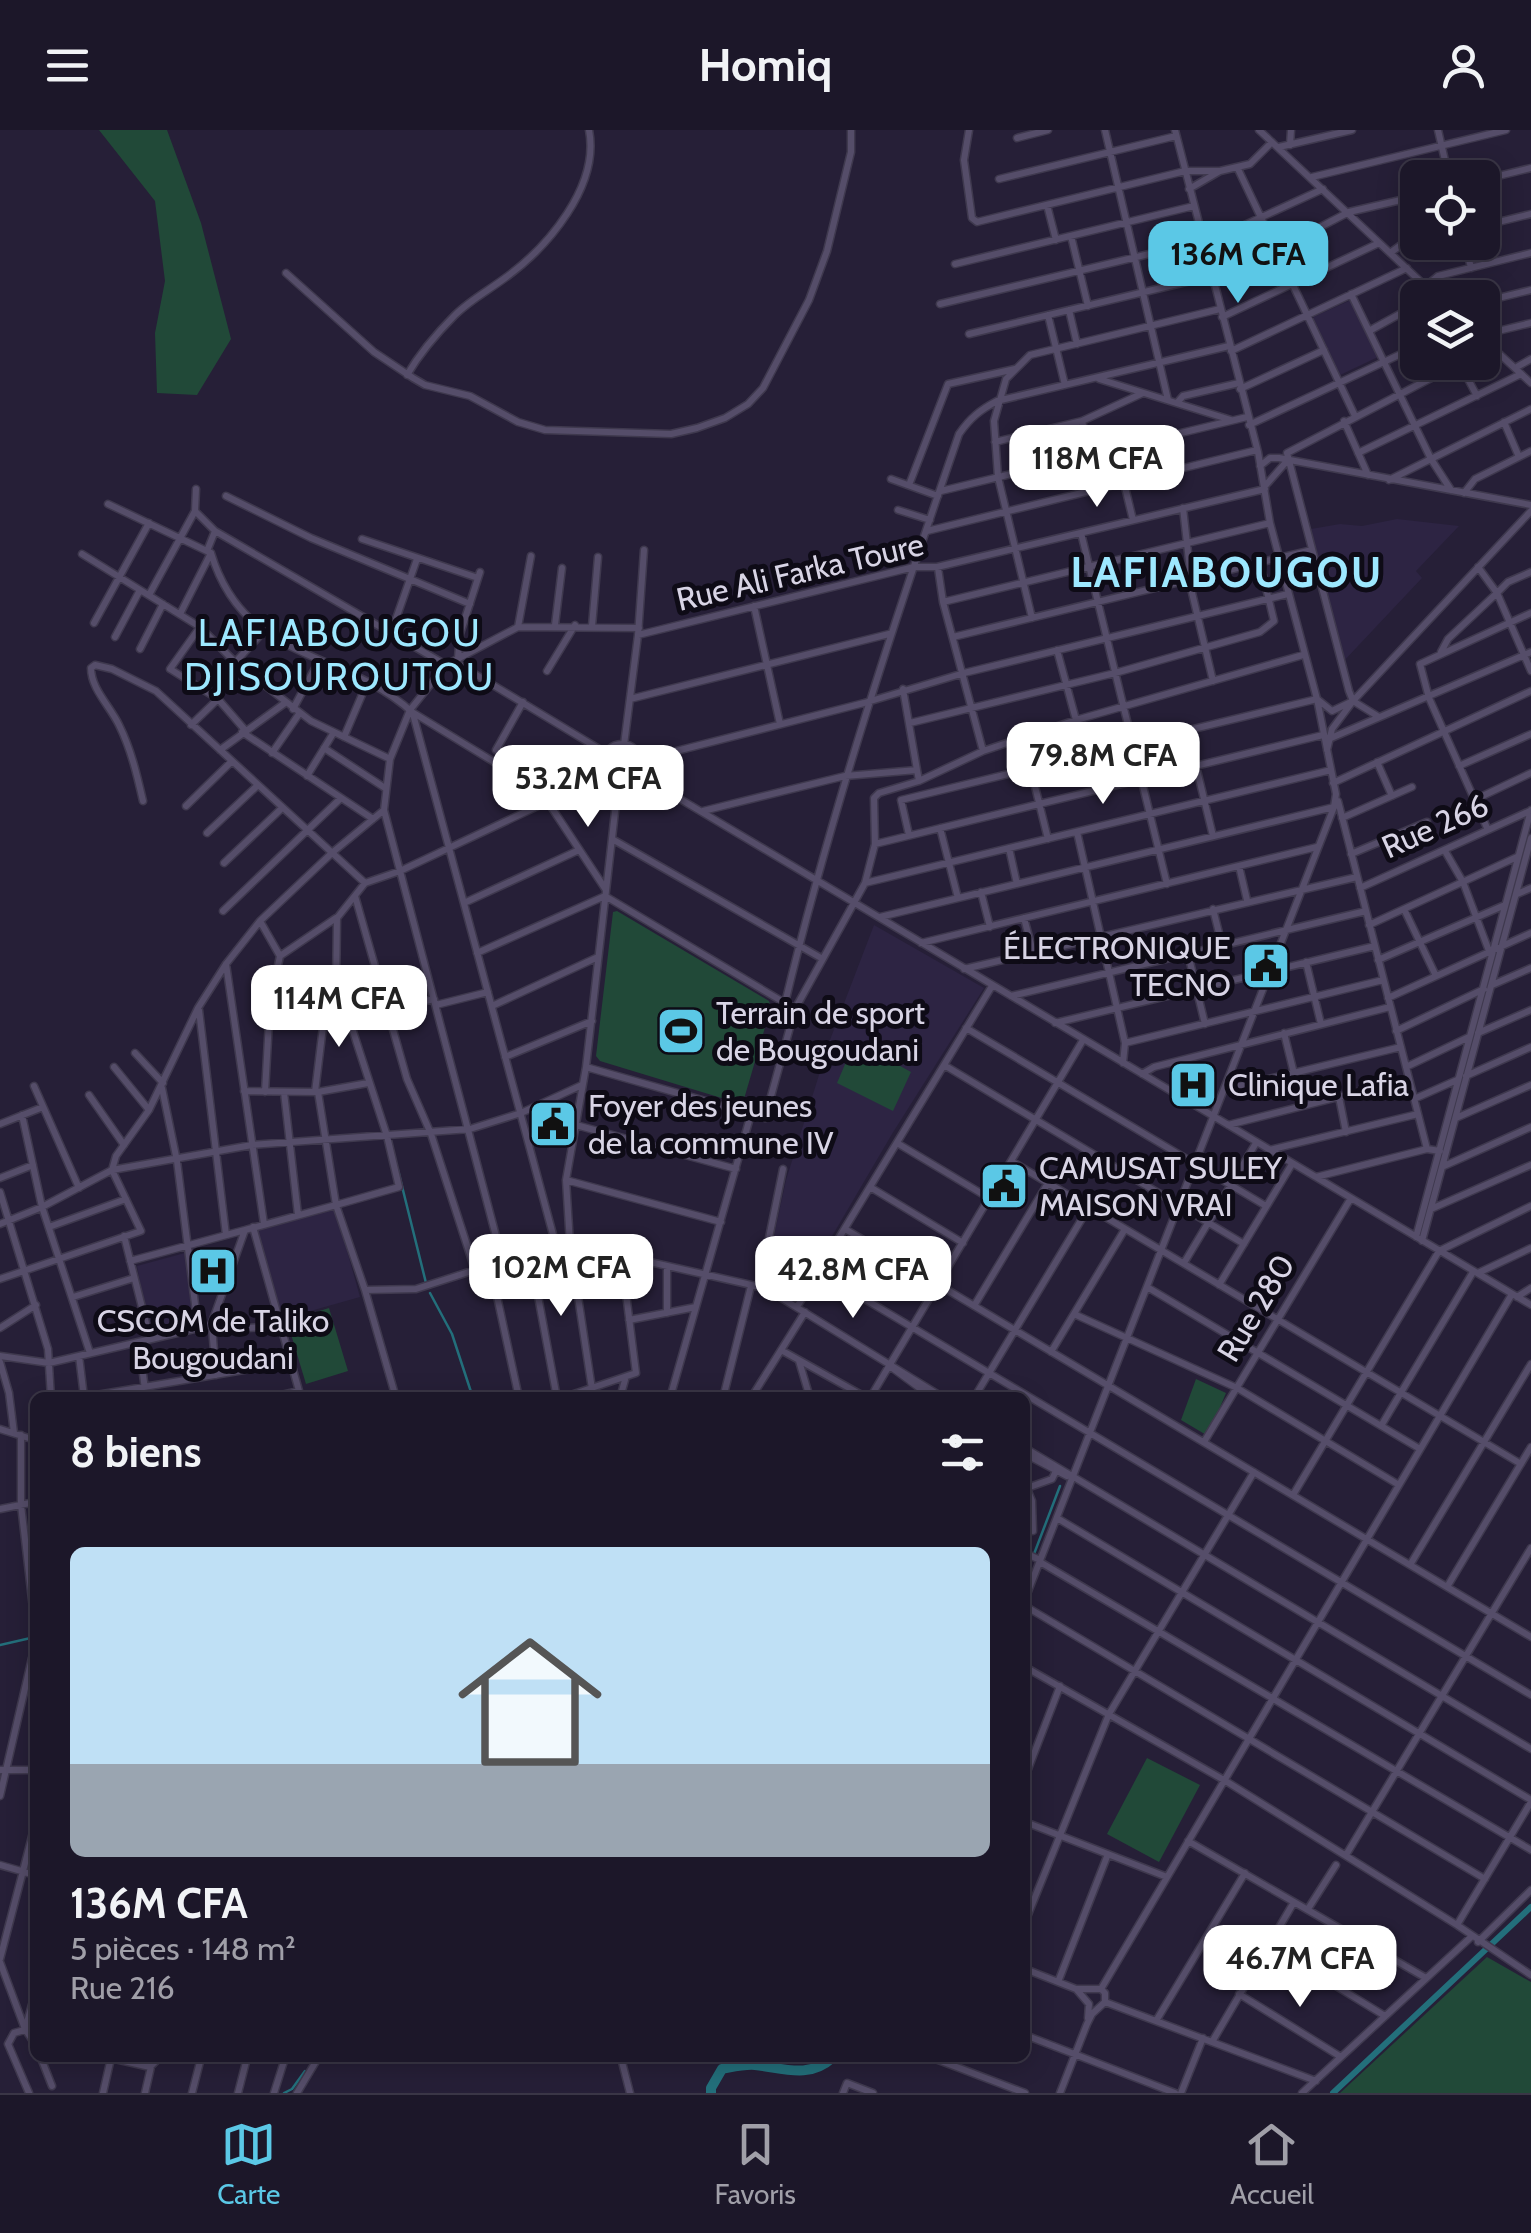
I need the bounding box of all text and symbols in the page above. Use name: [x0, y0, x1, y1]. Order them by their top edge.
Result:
icon: menu: [40, 38, 95, 93]
text: Homiq: [699, 38, 832, 92]
icon: person: [1436, 38, 1491, 93]
map controls: [1400, 160, 1500, 380]
button: locate: [1400, 160, 1500, 260]
pin: 136M CFA: [1135, 221, 1341, 306]
text: 136M CFA: [1170, 234, 1306, 273]
button: layers: [1400, 280, 1500, 380]
pin: 118M CFA: [994, 425, 1200, 510]
text: 118M CFA: [1031, 438, 1163, 477]
street label: Rue Ali Farka Toure: [673, 524, 927, 619]
district label: LAFIABOUGOU: [1070, 546, 1384, 598]
district label: LAFIABOUGOU DJISOUROUTOU: [184, 609, 496, 700]
pin: 79.8M CFA: [989, 722, 1217, 807]
text: 79.8M CFA: [1029, 735, 1177, 774]
pin: 53.2M CFA: [474, 745, 702, 830]
text: 53.2M CFA: [515, 758, 661, 797]
street label: Rue 266: [1376, 785, 1494, 866]
place label: ÉLECTRONIQUE TECNO: [1003, 928, 1231, 1004]
public building icon: ÉLECTRONIQUE TECNO: [1240, 940, 1292, 992]
pin: 114M CFA: [236, 965, 442, 1050]
text: 114M CFA: [273, 978, 405, 1017]
place label: Terrain de sport de Bougoudani: [716, 993, 925, 1069]
sports icon: Terrain de sport de Bougoudani: [655, 1005, 707, 1057]
hospital icon: Clinique Lafia: [1167, 1059, 1219, 1111]
place label: Clinique Lafia: [1228, 1065, 1410, 1104]
place label: Foyer des jeunes de la commune IV: [588, 1086, 834, 1162]
public building icon: Foyer des jeunes de la commune IV: [527, 1098, 579, 1150]
place label: CAMUSAT SULEY MAISON VRAI: [1039, 1148, 1283, 1224]
public building icon: CAMUSAT SULEY MAISON VRAI: [978, 1160, 1030, 1212]
pin: 102M CFA: [458, 1234, 664, 1319]
pin: 42.8M CFA: [739, 1236, 967, 1321]
hospital icon: CSCOM de Taliko Bougoudani: [187, 1245, 239, 1297]
text: 102M CFA: [491, 1247, 631, 1286]
street label: Rue 280: [1209, 1247, 1303, 1368]
text: 42.8M CFA: [777, 1249, 929, 1288]
place label: CSCOM de Taliko Bougoudani: [97, 1301, 329, 1377]
icon: filters: [935, 1425, 990, 1480]
text: 8 biens: [70, 1426, 201, 1478]
icon: home: [440, 1612, 620, 1792]
text: 136M CFA: [70, 1877, 248, 1929]
pin: 46.7M CFA: [1186, 1925, 1414, 2010]
text: 5 pièces · 148 m²: [70, 1929, 296, 1968]
text: 46.7M CFA: [1225, 1938, 1375, 1977]
text: Rue 216: [70, 1968, 175, 2007]
tab: Carte: [217, 2117, 280, 2211]
tab: Favoris: [715, 2117, 796, 2211]
tab: Accueil: [1230, 2117, 1314, 2211]

